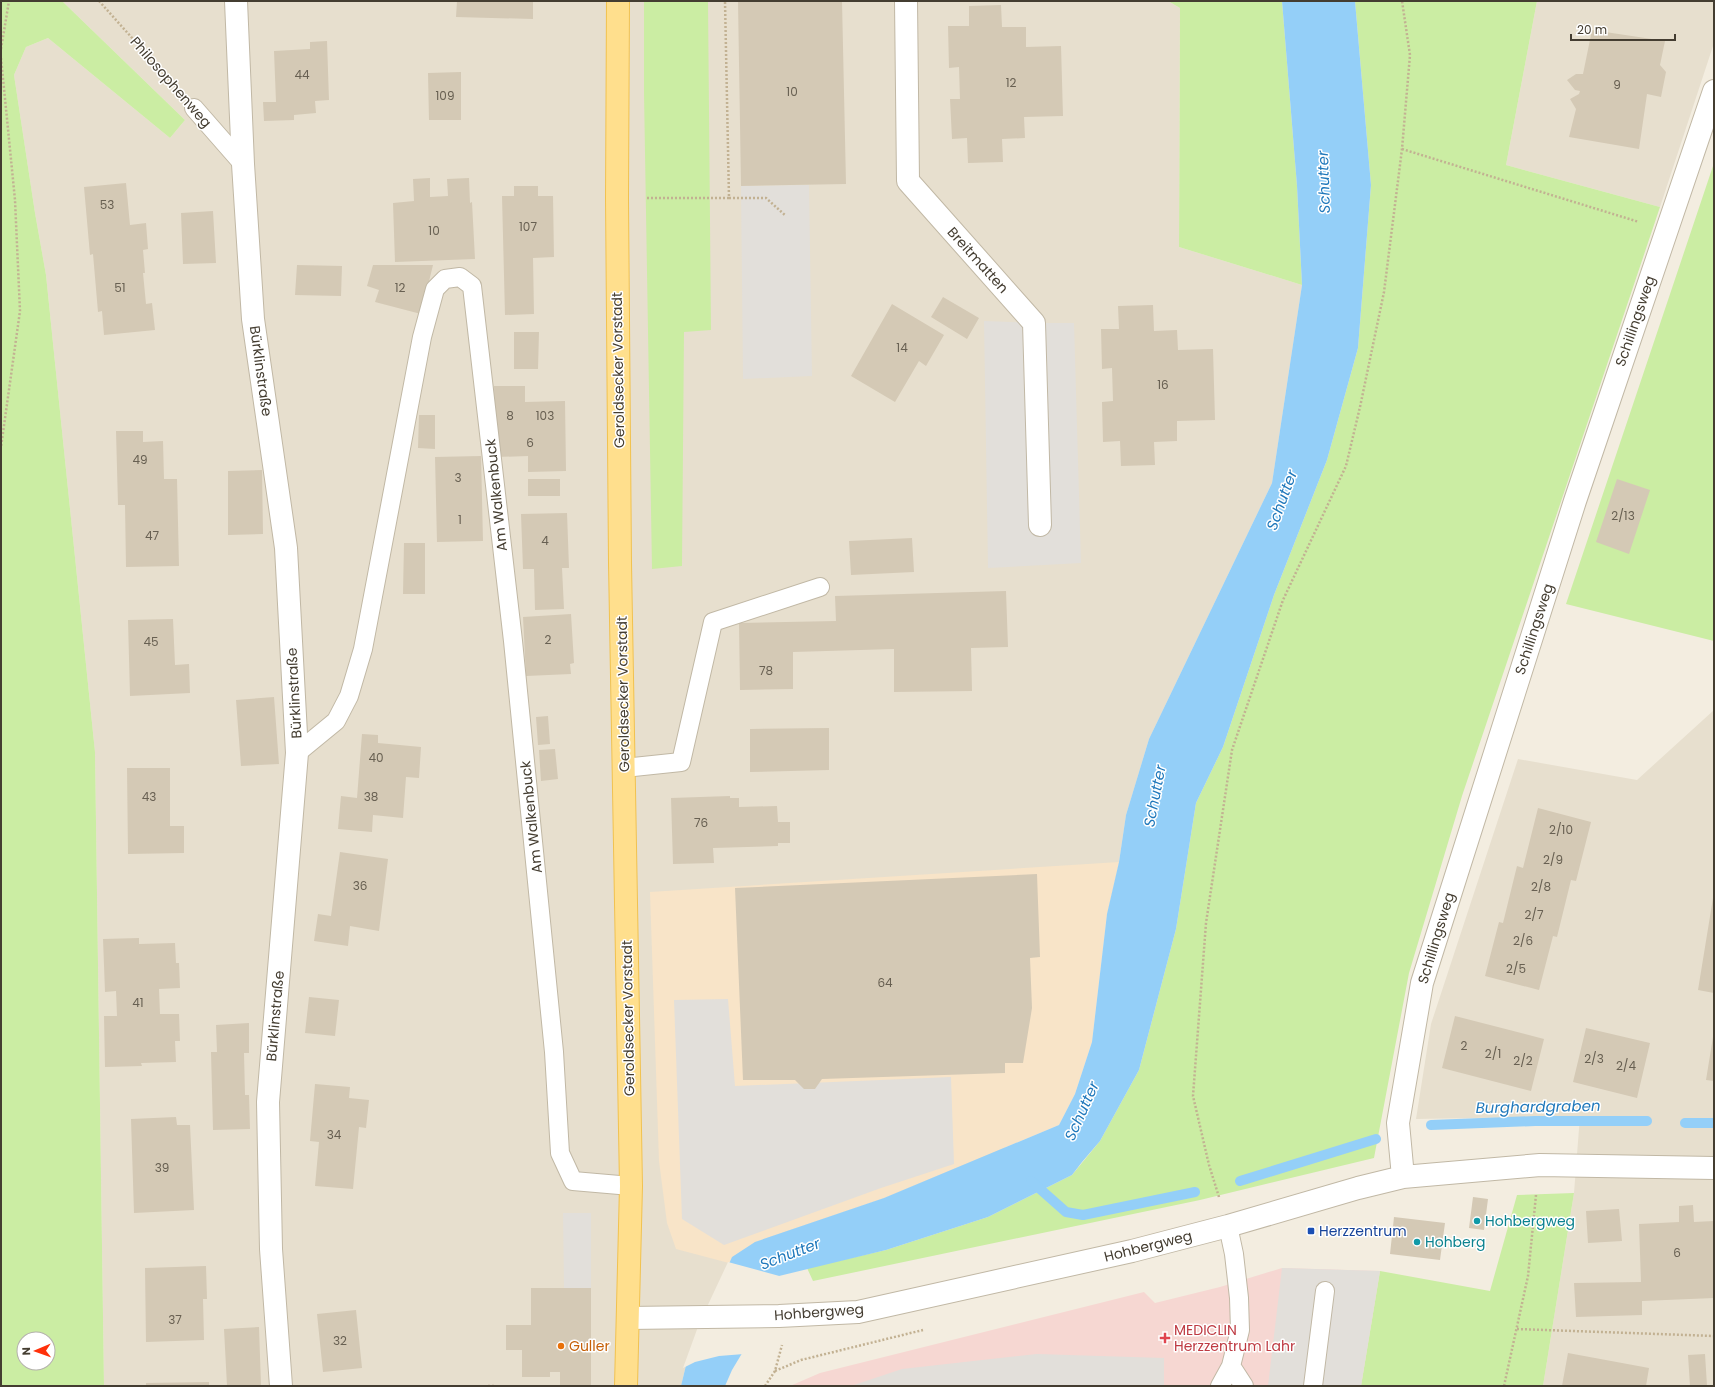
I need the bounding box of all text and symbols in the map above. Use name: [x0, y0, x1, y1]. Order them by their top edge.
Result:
scale bar: [1571, 16, 1675, 42]
text: 20 m: [1577, 21, 1607, 38]
street label: Philosophenweg: [126, 32, 216, 132]
house number: 44: [294, 66, 310, 83]
house number: 12: [1006, 74, 1016, 91]
house number: 9: [1613, 76, 1621, 93]
house number: 10: [786, 83, 798, 100]
house number: 109: [436, 87, 454, 104]
water label: Schutter: [1312, 150, 1335, 214]
house number: 53: [100, 196, 114, 213]
house number: 107: [519, 218, 537, 235]
house number: 10: [428, 222, 440, 239]
street label: Breitmatten: [943, 223, 1013, 297]
street label: Schillingsweg: [1610, 273, 1660, 369]
house number: 51: [114, 279, 126, 296]
house number: 12: [395, 279, 405, 296]
street label: Geroldsecker Vorstadt: [607, 292, 629, 448]
street label: Bürklinstraße: [245, 324, 277, 418]
house number: 14: [896, 339, 908, 356]
house number: 16: [1157, 376, 1169, 393]
house number: 8: [506, 407, 514, 424]
house number: 103: [536, 407, 554, 424]
house number: 6: [526, 434, 534, 451]
street label: Am Walkenbuck: [480, 437, 512, 552]
house number: 49: [132, 451, 148, 468]
water label: Schutter: [1261, 466, 1302, 533]
house number: 3: [454, 469, 462, 486]
house number: 2/13: [1611, 507, 1635, 524]
house number: 1: [458, 511, 462, 528]
house number: 47: [145, 527, 159, 544]
house number: 4: [541, 532, 549, 549]
street label: Schillingsweg: [1510, 581, 1558, 677]
street label: Geroldsecker Vorstadt: [612, 616, 634, 772]
house number: 2: [545, 631, 552, 648]
house number: 45: [143, 633, 159, 650]
street label: Bürklinstraße: [282, 647, 306, 739]
house number: 78: [759, 662, 773, 679]
house number: 40: [368, 749, 384, 766]
street label: Am Walkenbuck: [515, 759, 547, 874]
water label: Schutter: [1138, 763, 1171, 829]
house number: 43: [142, 788, 156, 805]
house number: 38: [364, 788, 378, 805]
house number: 76: [694, 814, 708, 831]
house number: 2/10: [1549, 821, 1573, 838]
house number: 2/9: [1543, 851, 1563, 868]
house number: 36: [353, 877, 367, 894]
house number: 2/8: [1531, 878, 1551, 895]
street label: Schillingsweg: [1413, 890, 1459, 986]
house number: 2/7: [1524, 906, 1544, 923]
house number: 2/6: [1513, 932, 1533, 949]
street label: Geroldsecker Vorstadt: [617, 940, 639, 1096]
house number: 2/5: [1506, 960, 1526, 977]
street label: Bürklinstraße: [261, 969, 289, 1062]
house number: 64: [877, 974, 893, 991]
house number: 41: [132, 994, 144, 1011]
house number: 2: [1461, 1037, 1468, 1054]
house number: 2/1: [1485, 1045, 1501, 1062]
house number: 2/3: [1584, 1050, 1604, 1067]
house number: 2/2: [1513, 1052, 1533, 1069]
house number: 2/4: [1616, 1057, 1637, 1074]
water label: Schutter: [1059, 1077, 1104, 1144]
water label: Burghardgraben: [1475, 1095, 1601, 1118]
house number: 34: [327, 1126, 342, 1143]
house number: 39: [155, 1159, 169, 1176]
place label: Hohbergweg: [1485, 1211, 1575, 1231]
marker: Hohbergweg: [1472, 1216, 1482, 1226]
place label: Herzzentrum: [1319, 1221, 1407, 1241]
street label: Hohbergweg: [1102, 1225, 1194, 1267]
marker: Herzzentrum: [1306, 1226, 1316, 1236]
water label: Schutter: [757, 1232, 823, 1275]
place label: Hohberg: [1425, 1232, 1485, 1252]
marker: Hohberg: [1412, 1237, 1422, 1247]
house number: 6: [1673, 1244, 1681, 1261]
street label: Hohbergweg: [773, 1299, 865, 1325]
house number: 37: [168, 1311, 182, 1328]
place label: MEDICLIN Herzzentrum Lahr: [1174, 1320, 1295, 1356]
north arrow: [16, 1331, 56, 1371]
house number: 32: [333, 1332, 347, 1349]
marker: MEDICLIN Herzzentrum Lahr: [1159, 1332, 1171, 1344]
place label: Guller: [569, 1336, 610, 1356]
marker: Guller: [556, 1341, 566, 1351]
text: N: [18, 1347, 34, 1356]

